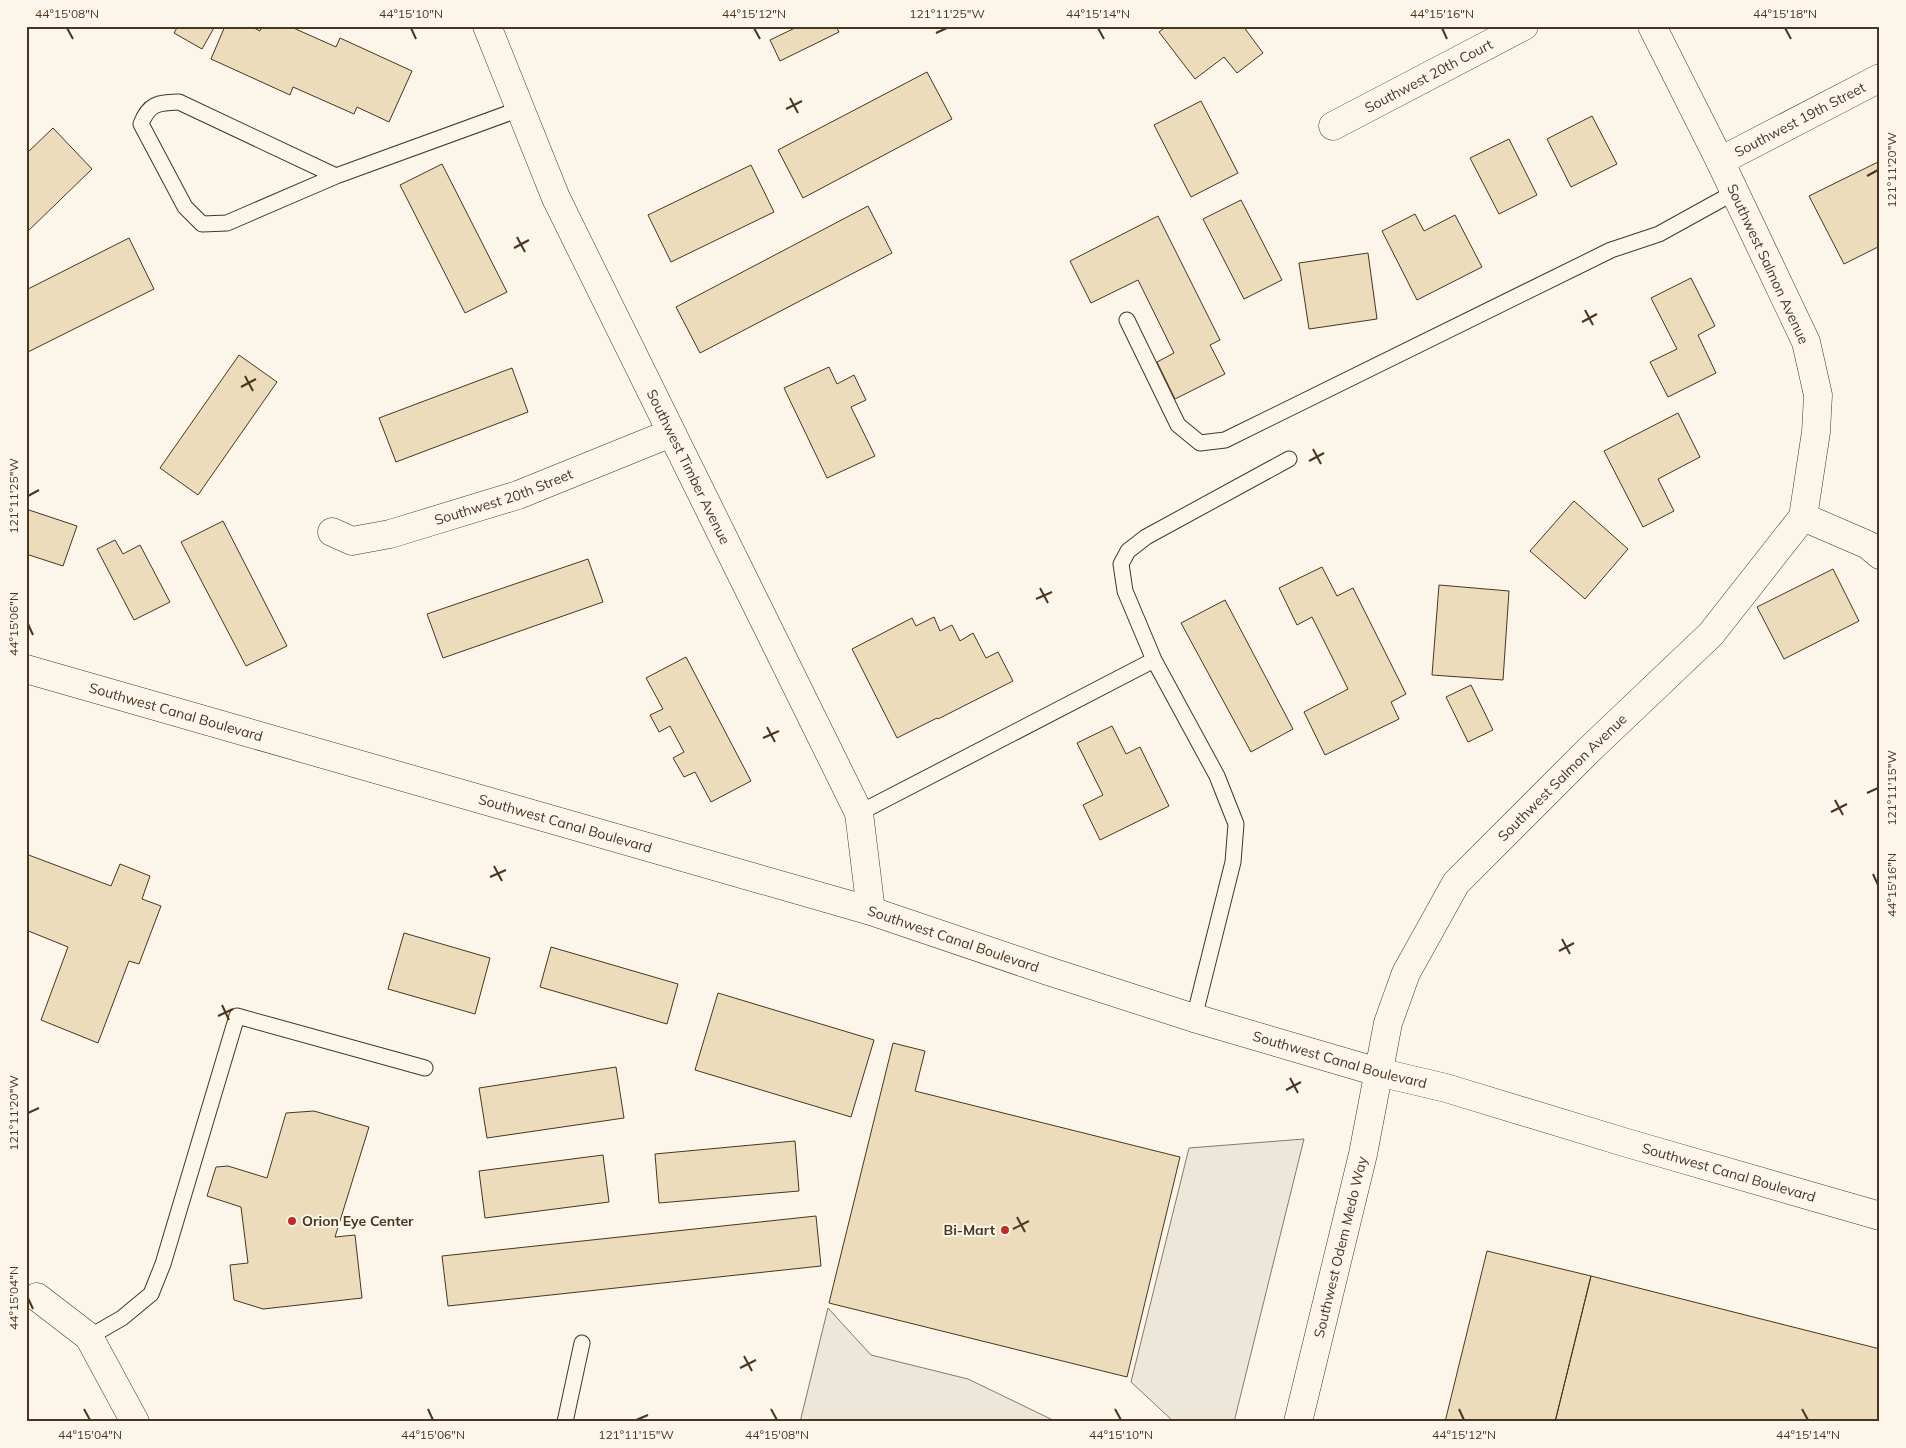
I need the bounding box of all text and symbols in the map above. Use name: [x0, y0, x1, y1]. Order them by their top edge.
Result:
text: 44°15'08"N: [35, 6, 99, 21]
text: 44°15'10"N: [379, 6, 443, 21]
text: 44°15'12"N: [722, 6, 786, 21]
text: 121°11'25"W: [909, 6, 985, 21]
text: 44°15'14"N: [1066, 6, 1130, 21]
text: 44°15'16"N: [1410, 6, 1474, 21]
text: 44°15'18"N: [1753, 6, 1817, 21]
street label: Southwest 20th Court: [1362, 35, 1496, 117]
street label: Southwest 19th Street: [1731, 78, 1869, 161]
text: 121°11'20"W: [1884, 132, 1899, 208]
street label: Southwest Salmon Avenue: [1723, 181, 1813, 347]
street label: Southwest Timber Avenue: [643, 386, 734, 547]
text: 121°11'25"W: [6, 458, 21, 534]
street label: Southwest 20th Street: [432, 465, 575, 529]
text: 44°15'06"N: [6, 592, 21, 656]
street label: Southwest Canal Boulevard: [87, 679, 265, 745]
street label: Southwest Salmon Avenue: [1494, 710, 1631, 845]
text: 121°11'15"W: [1884, 750, 1899, 826]
street label: Southwest Canal Boulevard: [476, 790, 654, 857]
text: 44°15'16"N: [1884, 853, 1899, 917]
street label: Southwest Canal Boulevard: [865, 902, 1042, 976]
street label: Southwest Canal Boulevard: [1251, 1027, 1429, 1092]
text: 121°11'20"W: [6, 1075, 21, 1151]
street label: Southwest Canal Boulevard: [1640, 1139, 1818, 1206]
street label: Southwest Odem Medo Way: [1310, 1154, 1371, 1340]
place label: Orion Eye Center: [302, 1212, 414, 1230]
marker: Orion Eye Center: [286, 1215, 298, 1227]
place label: Bi-Mart: [943, 1221, 996, 1239]
marker: Bi-Mart: [999, 1224, 1011, 1236]
text: 44°15'04"N: [6, 1266, 21, 1330]
text: 44°15'04"N: [58, 1427, 122, 1442]
text: 44°15'06"N: [401, 1427, 465, 1442]
text: 121°11'15"W: [598, 1427, 674, 1442]
text: 44°15'08"N: [745, 1427, 809, 1442]
text: 44°15'10"N: [1089, 1427, 1153, 1442]
text: 44°15'12"N: [1432, 1427, 1496, 1442]
text: 44°15'14"N: [1776, 1427, 1840, 1442]

